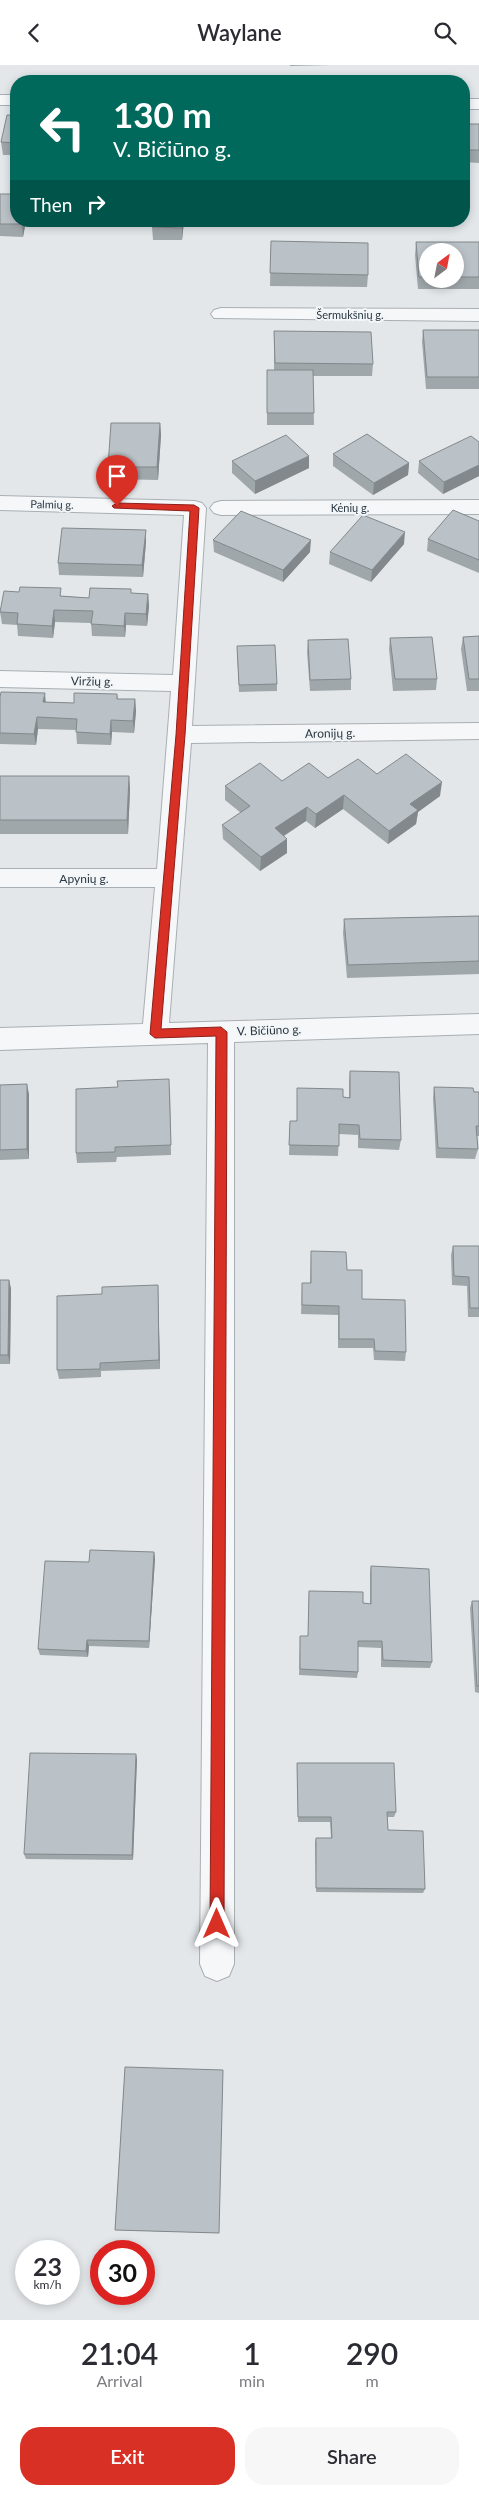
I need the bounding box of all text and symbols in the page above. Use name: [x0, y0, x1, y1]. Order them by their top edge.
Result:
icon: back: [20, 19, 48, 47]
text: Waylane: [197, 19, 282, 46]
icon: search: [431, 19, 459, 47]
text: 130 m: [113, 93, 212, 135]
icon: left: [30, 95, 95, 160]
text: V. Bičiūno g.: [113, 135, 231, 162]
icon: right: [82, 190, 110, 218]
text: Then: [30, 193, 72, 216]
north arrow: [419, 243, 464, 287]
map controls: [419, 243, 464, 288]
street label: Šermukšnių g.: [316, 308, 384, 321]
pin: [96, 455, 138, 506]
icon: arrive: [103, 462, 131, 490]
street label: Palmių g.: [30, 497, 74, 511]
street label: Kėnių g.: [331, 501, 369, 514]
street label: Viržių g.: [71, 673, 114, 689]
street label: Aronijų g.: [305, 725, 355, 741]
street label: Apynių g.: [59, 871, 109, 886]
street label: V. Bičiūno g.: [236, 1021, 302, 1039]
position arrow: [190, 1897, 242, 1949]
speed limit sign: 30: [90, 2240, 155, 2305]
text: 23: [33, 2251, 62, 2281]
text: km/h: [33, 2277, 62, 2292]
text: 21:04: [81, 2335, 158, 2371]
text: 1: [243, 2335, 261, 2371]
text: 290: [346, 2335, 398, 2371]
text: Arrival: [96, 2371, 143, 2390]
text: min: [239, 2371, 265, 2390]
text: m: [365, 2371, 379, 2390]
button: Exit: [20, 2427, 235, 2485]
button: Share: [245, 2427, 459, 2485]

